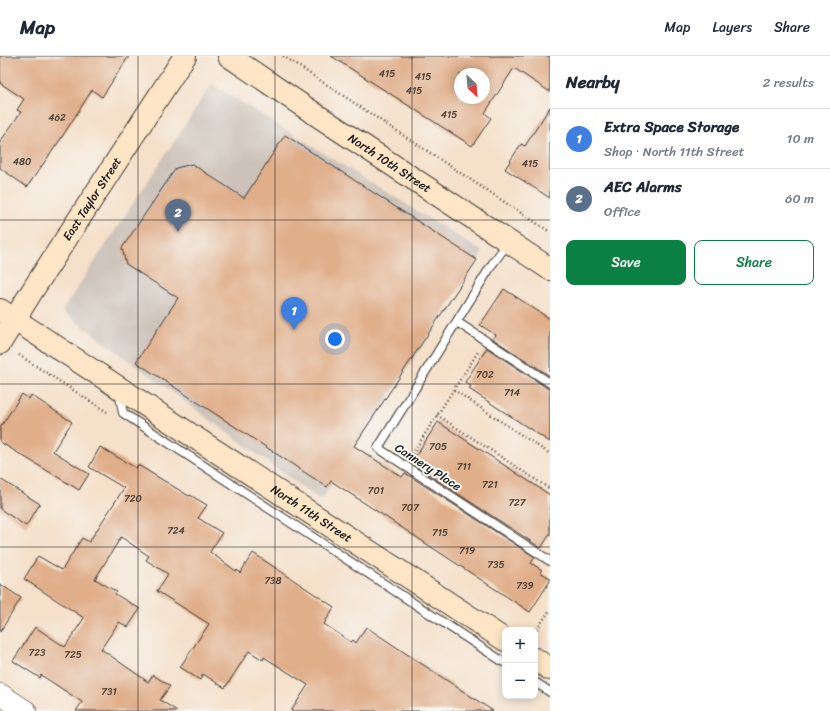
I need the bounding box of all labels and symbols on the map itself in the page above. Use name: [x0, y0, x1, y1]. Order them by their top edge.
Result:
house number: 415: [379, 65, 395, 83]
house number: 415: [415, 68, 431, 86]
north arrow: [454, 68, 490, 104]
house number: 415: [406, 82, 422, 100]
house number: 415: [441, 106, 457, 124]
house number: 462: [48, 109, 66, 127]
street label: North 10th Street: [343, 127, 436, 199]
street label: East Taylor Street: [56, 152, 128, 245]
house number: 480: [13, 153, 31, 171]
house number: 415: [522, 155, 538, 173]
pin: 2: [165, 199, 191, 232]
pin: 1: [281, 297, 307, 330]
your location: [325, 329, 345, 349]
house number: 702: [476, 366, 494, 384]
house number: 714: [504, 384, 520, 402]
street label: Cannery Place: [390, 437, 466, 497]
house number: 705: [429, 438, 447, 456]
house number: 711: [457, 458, 471, 476]
house number: 721: [482, 476, 498, 494]
street label: North 11th Street: [266, 479, 357, 548]
house number: 701: [368, 482, 384, 500]
house number: 720: [124, 490, 142, 508]
house number: 727: [508, 494, 527, 512]
house number: 707: [401, 499, 420, 517]
house number: 724: [167, 522, 185, 540]
house number: 715: [432, 524, 448, 542]
house number: 719: [459, 542, 475, 560]
house number: 735: [487, 556, 505, 574]
house number: 738: [264, 572, 282, 590]
house number: 739: [516, 577, 534, 595]
house number: 723: [29, 644, 46, 662]
house number: 725: [64, 646, 82, 664]
house number: 731: [101, 683, 117, 701]

